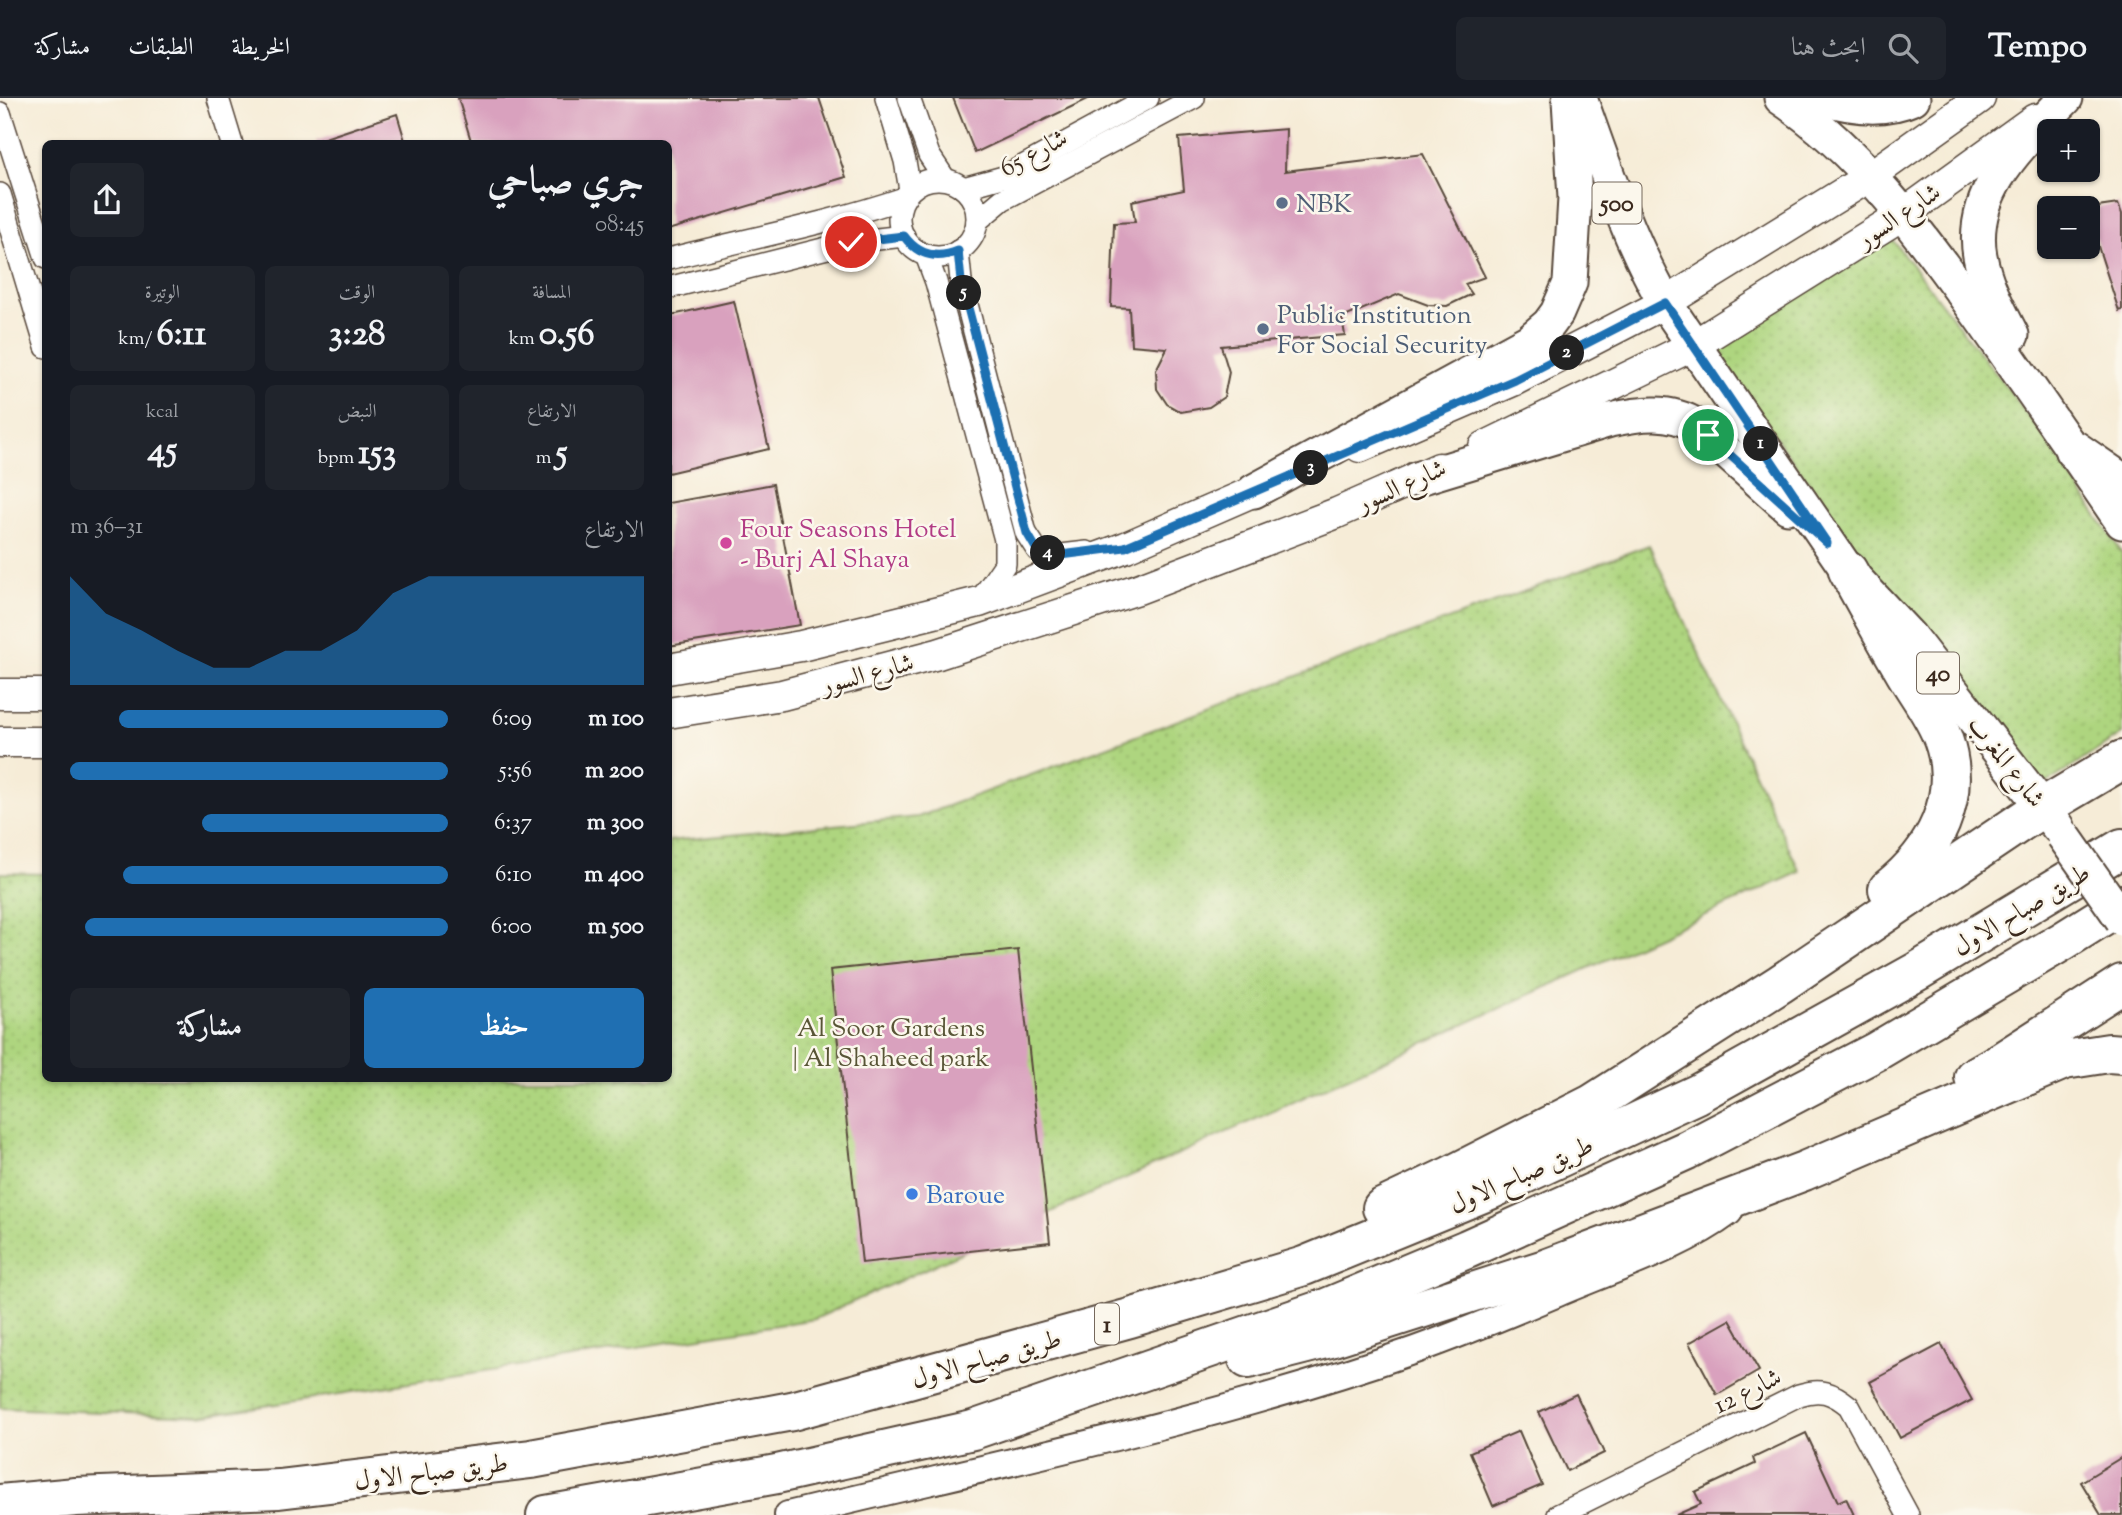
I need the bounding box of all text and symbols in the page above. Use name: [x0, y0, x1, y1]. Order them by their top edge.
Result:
search box: [1456, 17, 1946, 80]
text: Tempo: [1988, 24, 2087, 72]
icon: search: [1884, 29, 1922, 67]
text: ابحث هنا: [1791, 30, 1866, 67]
text: مشاركة: [35, 31, 90, 65]
text: الطبقات: [128, 31, 194, 65]
text: الخريطة: [232, 31, 290, 65]
map controls: [2037, 119, 2100, 259]
button: +: [2037, 119, 2100, 182]
street label: شارع 65: [993, 121, 1075, 188]
text: جري صباحي: [488, 156, 644, 210]
button: share: [70, 163, 144, 237]
street label: شارع السور: [1847, 175, 1950, 261]
road number: 500: [1592, 182, 1642, 223]
place label: NBK: [1296, 187, 1352, 224]
marker: NBK: [1274, 195, 1290, 211]
button: −: [2037, 196, 2100, 259]
text: 08:45: [595, 209, 644, 242]
pin: [821, 212, 881, 272]
icon: check: [832, 223, 870, 261]
pin: 5: [946, 276, 982, 310]
text: 5: [960, 279, 967, 306]
text: الوتيرة: [145, 280, 180, 307]
text: الوقت: [339, 280, 375, 307]
text: المسافة: [532, 280, 571, 307]
place label: Public Institution For Social Security: [1277, 298, 1487, 365]
text: 6:11: [156, 310, 206, 361]
text: 3:28: [328, 310, 386, 361]
text: 0.56: [539, 310, 595, 361]
marker: Public Institution For Social Security: [1255, 321, 1271, 337]
text: /km: [118, 326, 156, 353]
text: km: [509, 326, 539, 353]
pin: 2: [1550, 336, 1584, 370]
text: 2: [1562, 339, 1571, 366]
text: kcal: [146, 399, 179, 426]
text: النبض: [337, 399, 377, 426]
text: الارتفاع: [527, 399, 576, 426]
pin: [1678, 405, 1738, 465]
icon: arrive: [1689, 416, 1727, 454]
text: 45: [148, 426, 177, 477]
pin: 1: [1744, 426, 1778, 462]
text: 153: [358, 429, 396, 480]
text: 5: [556, 429, 568, 480]
text: 1: [1757, 430, 1764, 457]
text: bpm: [318, 445, 358, 472]
text: m: [536, 445, 556, 472]
pin: 3: [1294, 450, 1328, 486]
street label: شارع السور: [1348, 451, 1453, 526]
text: 3: [1307, 454, 1314, 481]
text: 31–36 m: [70, 511, 143, 544]
place label: Four Seasons Hotel - Burj Al Shaya: [740, 512, 956, 579]
text: الارتفاع: [584, 515, 644, 548]
marker: Four Seasons Hotel - Burj Al Shaya: [718, 535, 734, 551]
pin: 4: [1030, 536, 1066, 570]
text: 4: [1043, 539, 1052, 566]
street label: شارع السور: [814, 645, 919, 707]
road number: 40: [1917, 652, 1959, 694]
text: 6:09: [492, 703, 532, 736]
text: 100 m: [588, 703, 644, 736]
street label: شارع المغرب: [1956, 709, 2053, 817]
text: 5:56: [499, 755, 532, 788]
text: 200 m: [585, 755, 644, 788]
text: 6:37: [494, 807, 532, 840]
text: 300 m: [587, 807, 644, 840]
street label: طريق صباح الاول: [1946, 855, 2100, 969]
text: 6:10: [495, 859, 532, 892]
text: 400 m: [584, 859, 644, 892]
text: 6:00: [491, 911, 532, 944]
text: 500 m: [588, 911, 644, 944]
button: مشاركة: [70, 988, 350, 1068]
button: حفظ: [364, 988, 644, 1068]
park label: Al Soor Gardens | Al Shaheed park: [793, 1011, 989, 1078]
street label: طريق صباح الاول: [1444, 1128, 1601, 1227]
place label: Baroue: [926, 1178, 1005, 1215]
marker: Baroue: [904, 1186, 920, 1202]
road number: 1: [1095, 1304, 1119, 1344]
street label: طريق صباح الاول: [907, 1321, 1067, 1402]
street label: شارع 12: [1708, 1360, 1789, 1425]
street label: طريق صباح الاول: [352, 1446, 511, 1504]

